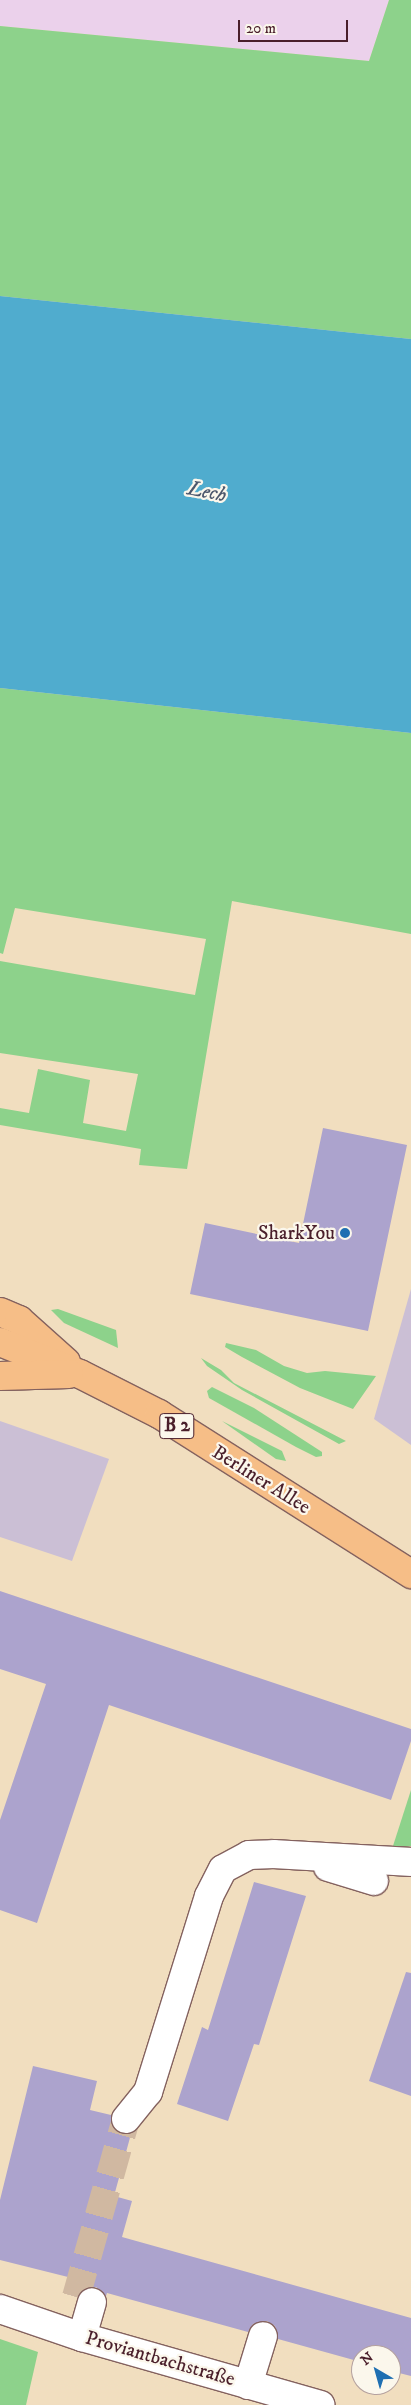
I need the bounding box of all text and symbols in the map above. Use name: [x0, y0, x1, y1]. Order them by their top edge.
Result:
scale bar: [241, 10, 351, 42]
text: 20 m: [246, 19, 276, 38]
water label: Lech: [185, 476, 229, 508]
place label: SharkYou: [258, 1221, 335, 1245]
marker: SharkYou: [339, 1227, 351, 1239]
road number: B 2: [158, 1410, 196, 1442]
street label: Berliner Allee: [208, 1440, 314, 1520]
street label: Proviantbachstraße: [83, 2326, 237, 2392]
north arrow: [351, 2345, 401, 2395]
text: N: [357, 2348, 377, 2370]

